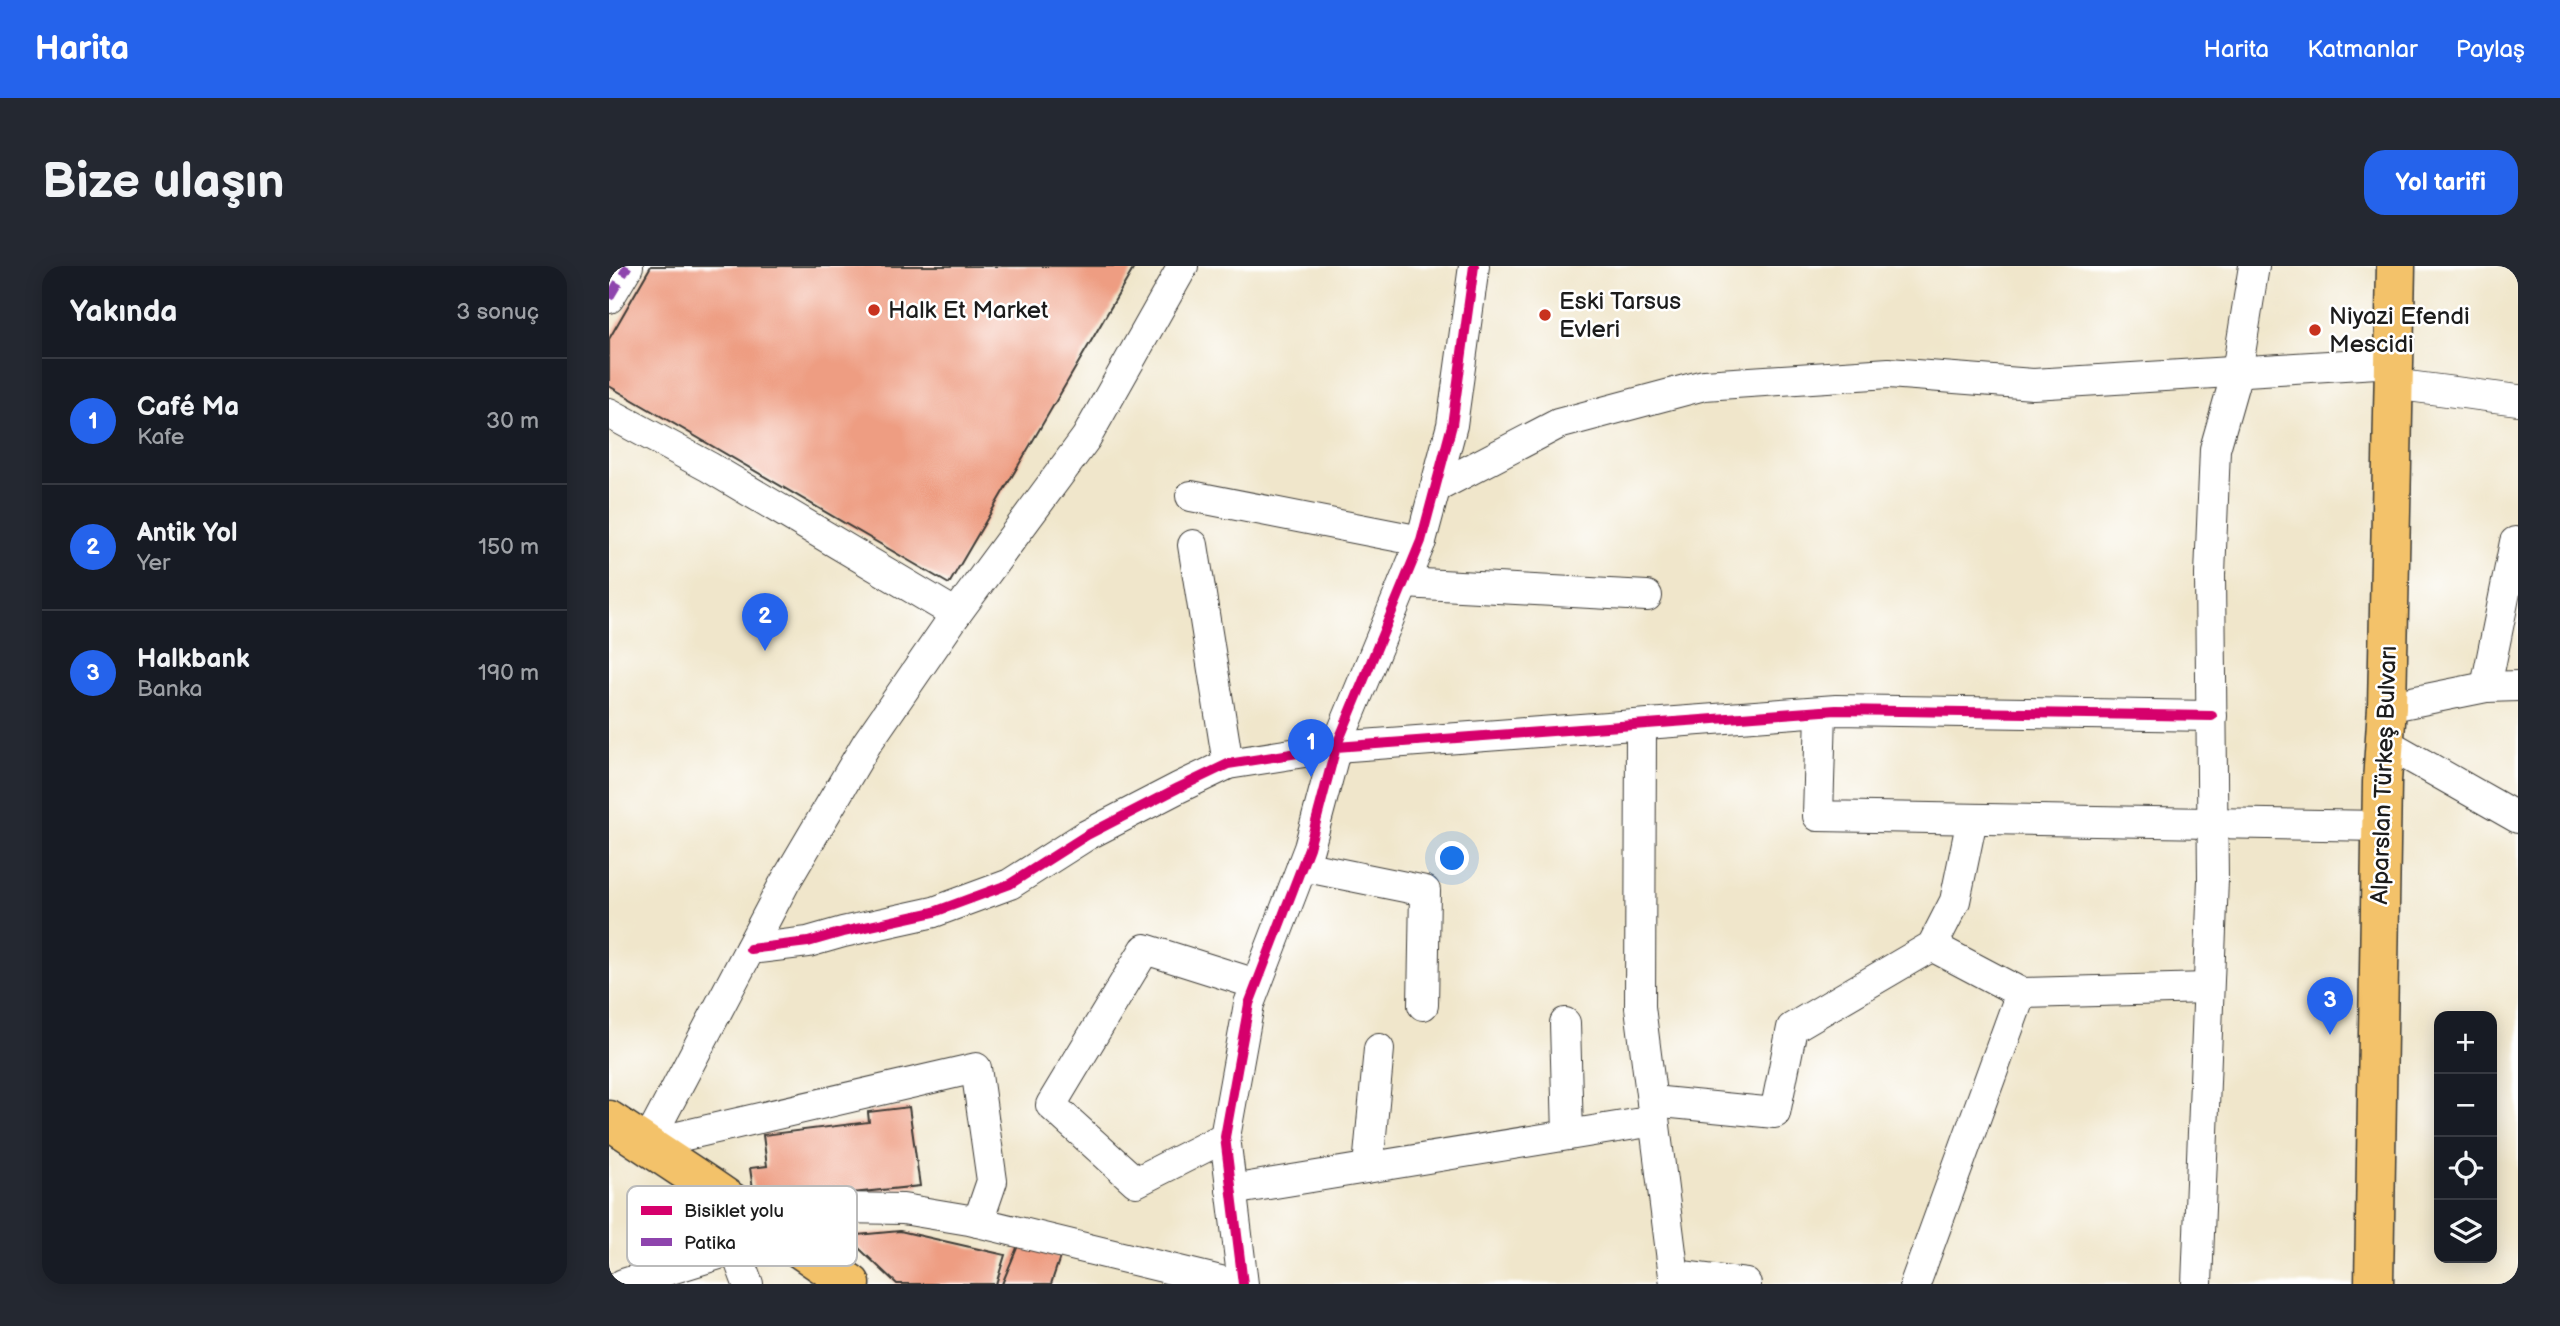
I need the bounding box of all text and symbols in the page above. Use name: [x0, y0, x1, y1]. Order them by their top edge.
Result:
text: Harita: [35, 29, 129, 69]
text: Harita: [2203, 35, 2269, 64]
text: Katmanlar: [2307, 35, 2418, 64]
text: Paylaş: [2456, 35, 2525, 64]
button: Yol tarifi: [2364, 150, 2518, 215]
text: Bize ulaşın: [42, 153, 285, 212]
place label: Eski Tarsus Evleri: [1559, 287, 1681, 344]
text: Yakında: [70, 294, 177, 330]
place label: Halk Et Market: [888, 296, 1049, 325]
text: 3 sonuç: [456, 298, 539, 326]
marker: Halk Et Market: [866, 302, 882, 318]
place label: Niyazi Efendi Mescidi: [2329, 302, 2470, 359]
marker: Eski Tarsus Evleri: [1537, 307, 1553, 323]
marker: Niyazi Efendi Mescidi: [2307, 322, 2323, 338]
text: Café Ma: [137, 392, 239, 423]
text: 1: [88, 407, 98, 435]
text: 30 m: [486, 407, 539, 435]
text: Kafe: [137, 423, 184, 451]
text: Antik Yol: [137, 518, 238, 549]
text: 2: [86, 533, 100, 561]
text: 150 m: [478, 533, 539, 561]
text: Yer: [137, 549, 170, 577]
pin: 2: [742, 593, 788, 651]
text: Halkbank: [137, 644, 250, 675]
street label: Alparslan Türkeş Bulvarı: [2365, 645, 2403, 905]
text: 3: [86, 659, 100, 687]
text: 190 m: [478, 659, 539, 687]
text: Banka: [137, 675, 203, 703]
pin: 1: [1288, 719, 1334, 777]
your location: [1435, 841, 1469, 875]
pin: 3: [2307, 977, 2353, 1035]
map controls: [2434, 1011, 2497, 1263]
button: +: [2434, 1011, 2497, 1074]
button: −: [2434, 1074, 2497, 1137]
button: locate: [2434, 1137, 2497, 1200]
legend: [627, 1186, 857, 1266]
text: Bisiklet yolu: [684, 1200, 784, 1223]
button: layers: [2434, 1200, 2497, 1263]
text: Patika: [684, 1232, 736, 1255]

